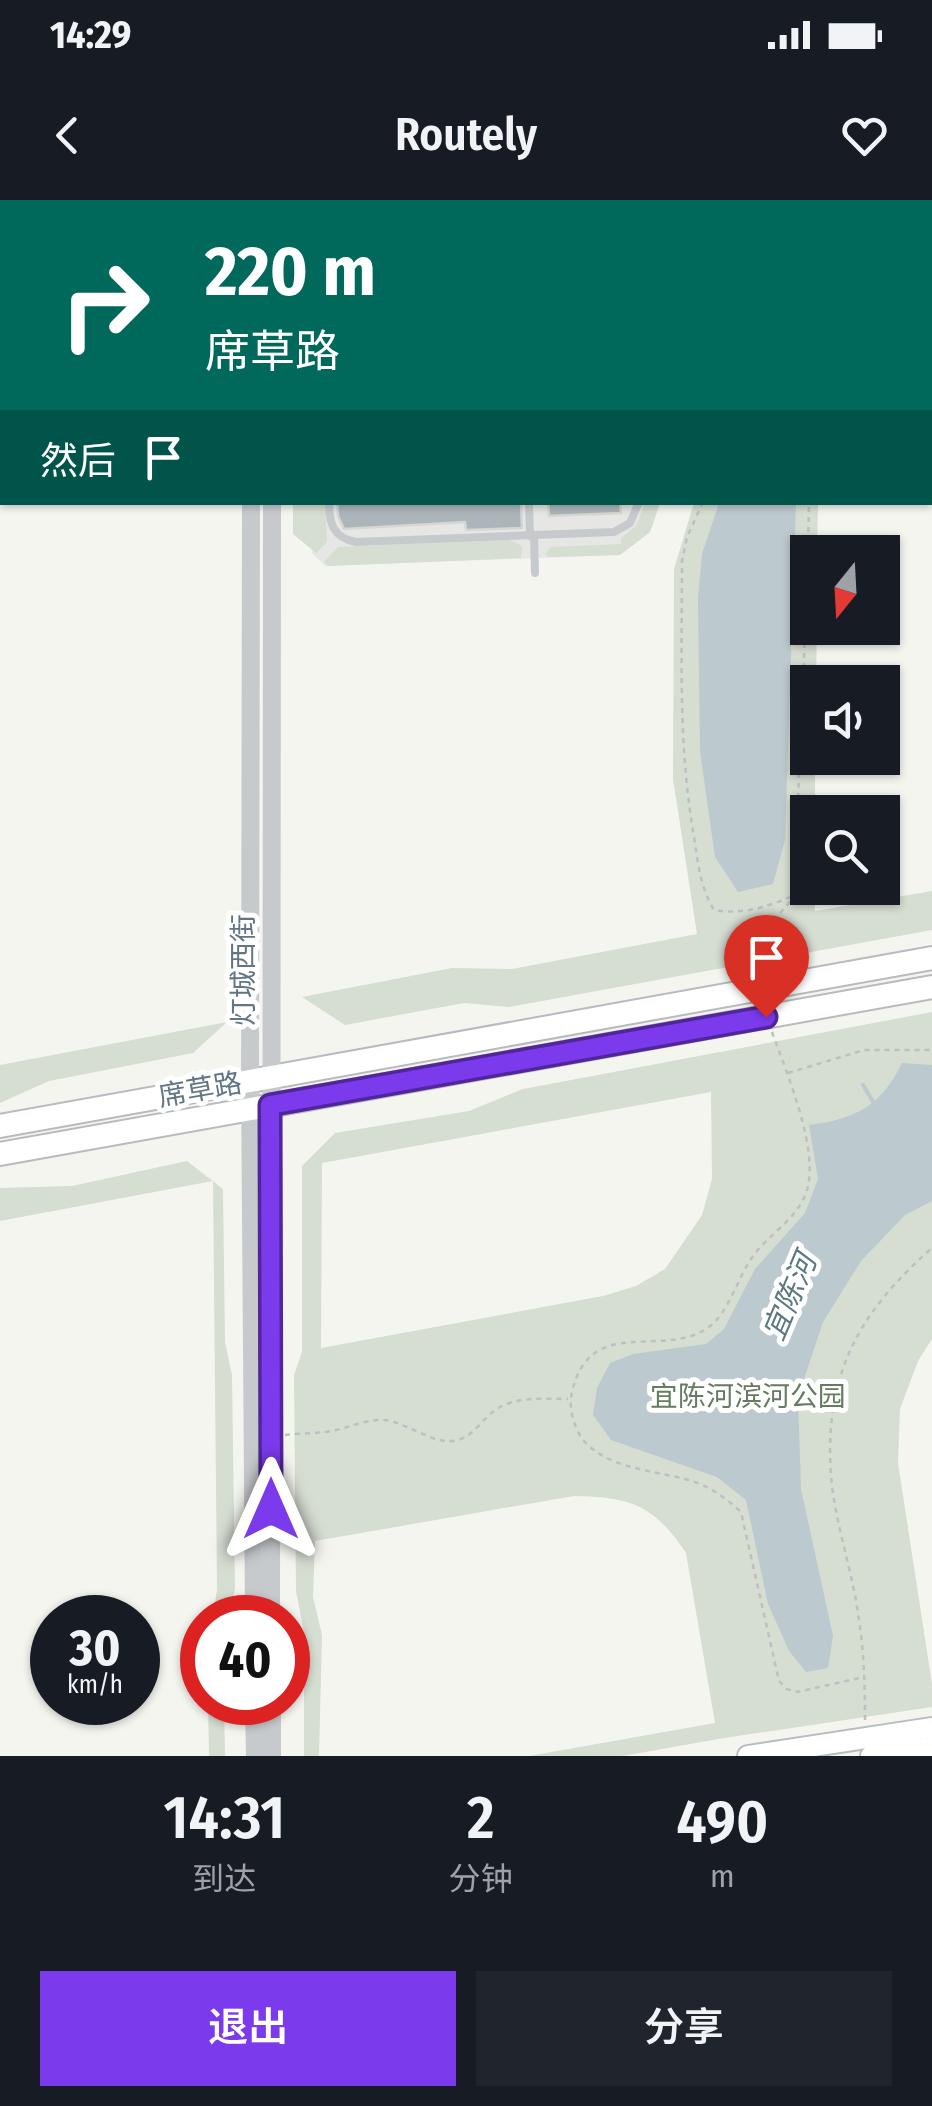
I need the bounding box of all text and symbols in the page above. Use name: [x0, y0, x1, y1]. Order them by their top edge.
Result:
text: 14:29: [50, 12, 131, 58]
icon: back: [40, 108, 95, 163]
text: Routely: [395, 108, 537, 162]
icon: heart: [837, 108, 892, 163]
text: 220 m: [205, 230, 376, 314]
icon: right: [40, 240, 170, 370]
text: 席草路: [205, 325, 340, 379]
icon: arrive: [136, 430, 191, 485]
text: 然后: [40, 438, 116, 484]
north arrow: [790, 535, 900, 645]
map controls: [790, 535, 900, 905]
button: sound: [790, 665, 900, 775]
button: search: [790, 795, 900, 905]
street label: 灯城西街: [227, 914, 260, 1026]
pin: [724, 915, 809, 1018]
icon: arrive: [739, 930, 794, 985]
street label: 席草路: [156, 1066, 244, 1113]
water label: 宜陈河: [756, 1244, 826, 1345]
park label: 宜陈河滨河公园: [650, 1380, 846, 1413]
position arrow: [219, 1457, 323, 1561]
speed limit sign: 40: [180, 1595, 310, 1725]
text: 30: [70, 1618, 120, 1678]
text: km/h: [67, 1670, 123, 1700]
text: 14:31: [164, 1782, 285, 1854]
text: 2: [467, 1782, 495, 1854]
text: 490: [676, 1786, 768, 1858]
text: m: [710, 1857, 735, 1895]
text: 到达: [192, 1860, 256, 1898]
text: 分钟: [449, 1860, 513, 1898]
button: 退出: [40, 1971, 456, 2086]
button: 分享: [476, 1971, 892, 2086]

